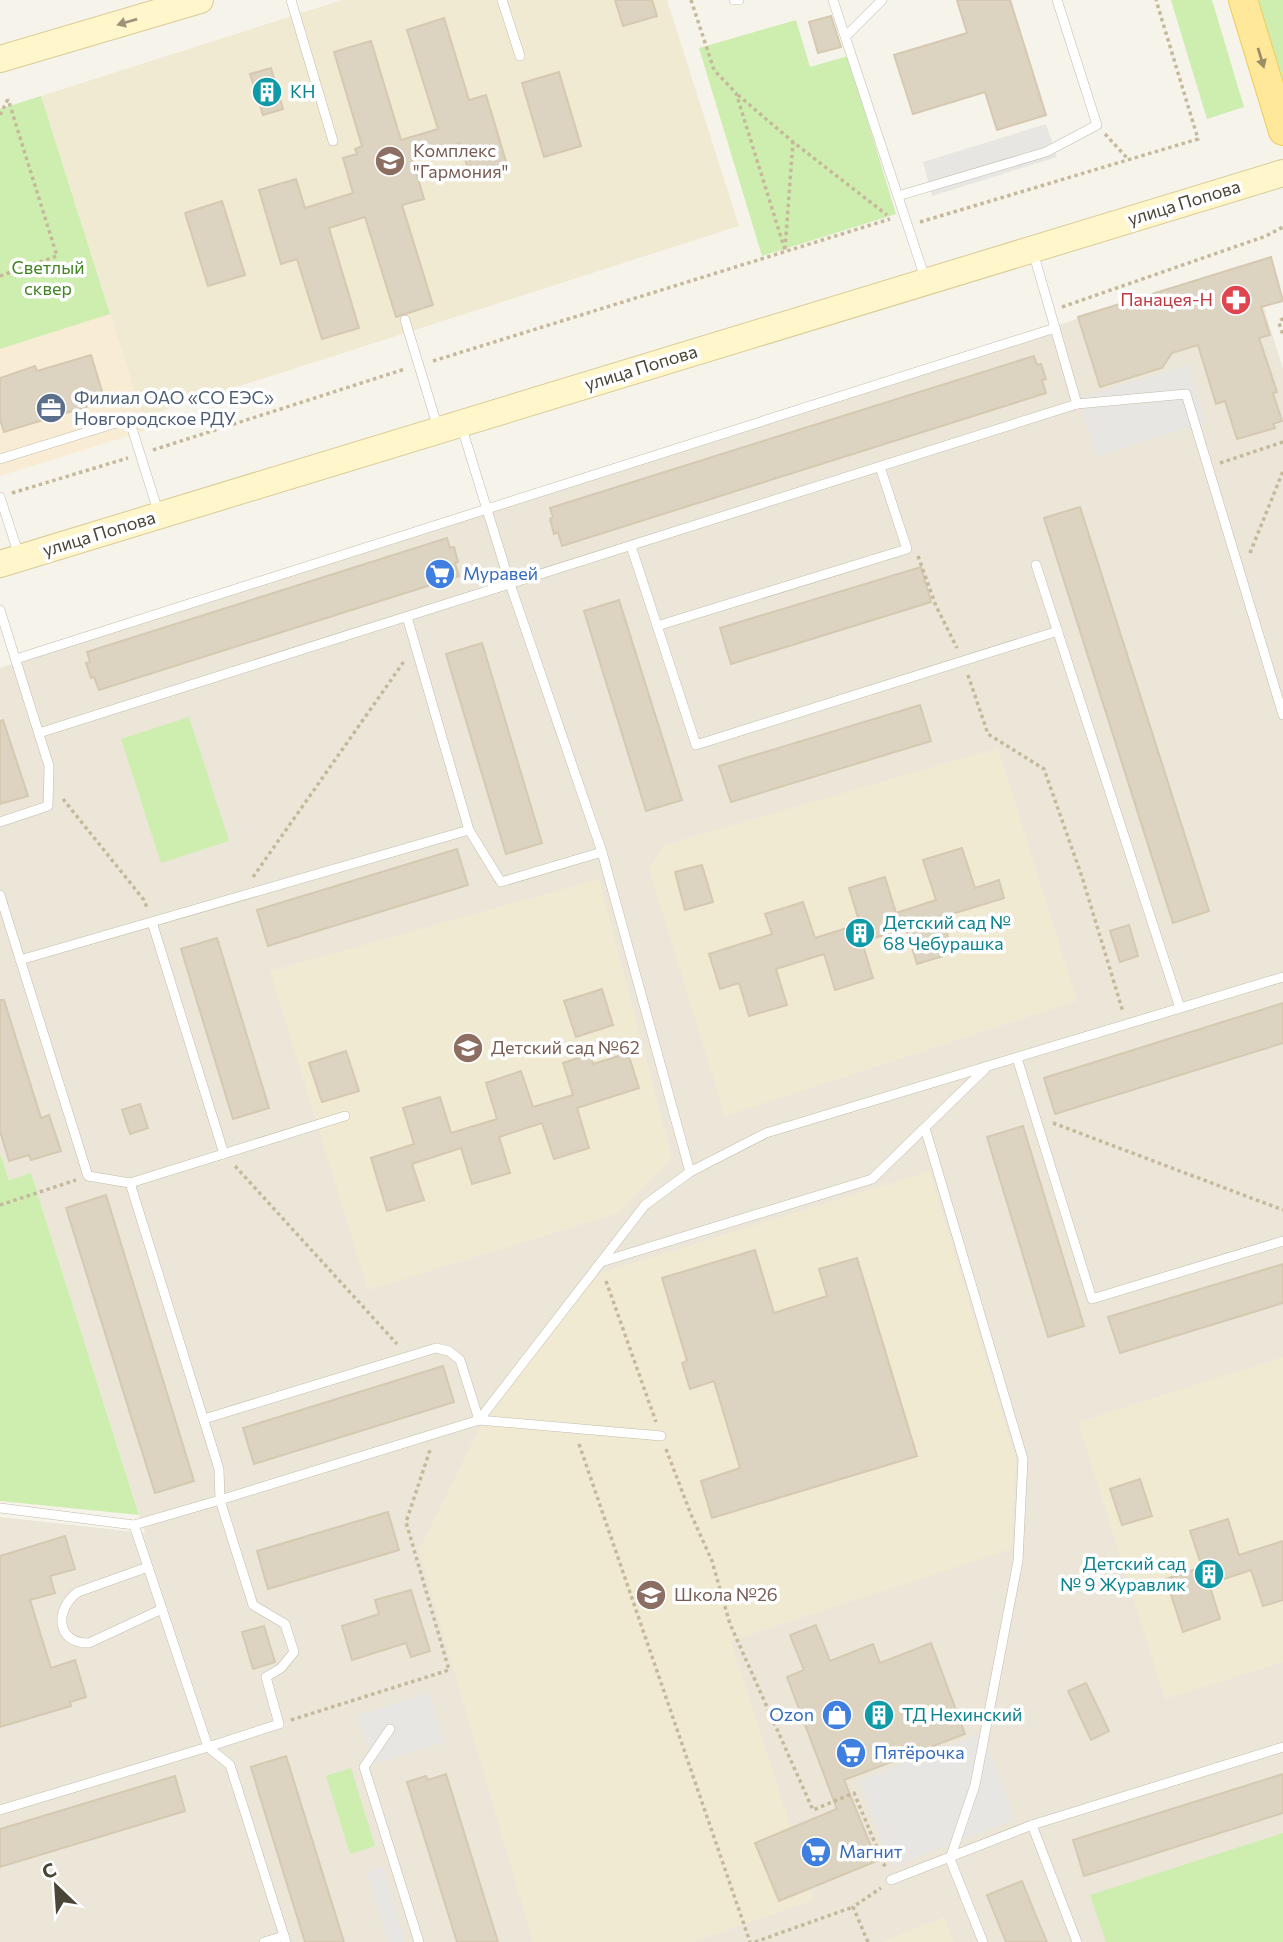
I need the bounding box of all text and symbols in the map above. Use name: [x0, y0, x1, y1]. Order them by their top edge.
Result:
one-way arrow: [116, 17, 137, 27]
one-way arrow: [1256, 47, 1266, 68]
building icon: КН: [250, 75, 284, 109]
place label: КН: [290, 80, 316, 102]
place label: Комплекс "Гармония": [413, 139, 508, 182]
school or university icon: Комплекс "Гармония": [373, 144, 407, 178]
street label: улица Попова: [1125, 174, 1243, 230]
park label: Светлый сквер: [11, 256, 85, 299]
pharmacy icon: Панацея-Н: [1219, 283, 1253, 317]
place label: Панацея-Н: [1120, 288, 1213, 310]
street label: улица Попова: [582, 339, 700, 395]
place label: Филиал ОАО «СО ЕЭС» Новгородское РДУ: [74, 386, 274, 429]
office icon: Филиал ОАО «СО ЕЭС» Новгородское РДУ: [34, 391, 68, 425]
street label: улица Попова: [40, 505, 158, 561]
supermarket icon: Муравей: [423, 557, 457, 591]
place label: Муравей: [463, 562, 538, 584]
place label: Детский сад № 68 Чебурашка: [883, 911, 1011, 954]
building icon: Детский сад № 68 Чебурашка: [843, 916, 877, 950]
school or university icon: Детский сад №62: [451, 1031, 485, 1065]
place label: Детский сад №62: [491, 1036, 640, 1058]
place label: Детский сад № 9 Журавлик: [1060, 1552, 1186, 1595]
building icon: Детский сад № 9 Журавлик: [1192, 1557, 1226, 1591]
school or university icon: Школа №26: [634, 1578, 668, 1612]
place label: Школа №26: [674, 1583, 778, 1605]
shop icon: Ozon: [820, 1698, 854, 1732]
building icon: ТД Нехинский: [862, 1698, 896, 1732]
place label: Ozon: [769, 1703, 814, 1725]
place label: ТД Нехинский: [902, 1703, 1022, 1725]
supermarket icon: Пятёрочка: [834, 1736, 868, 1770]
place label: Пятёрочка: [874, 1741, 965, 1763]
supermarket icon: Магнит: [799, 1835, 833, 1869]
place label: Магнит: [839, 1840, 903, 1862]
north arrow: [21, 1851, 91, 1921]
text: С: [38, 1857, 59, 1883]

